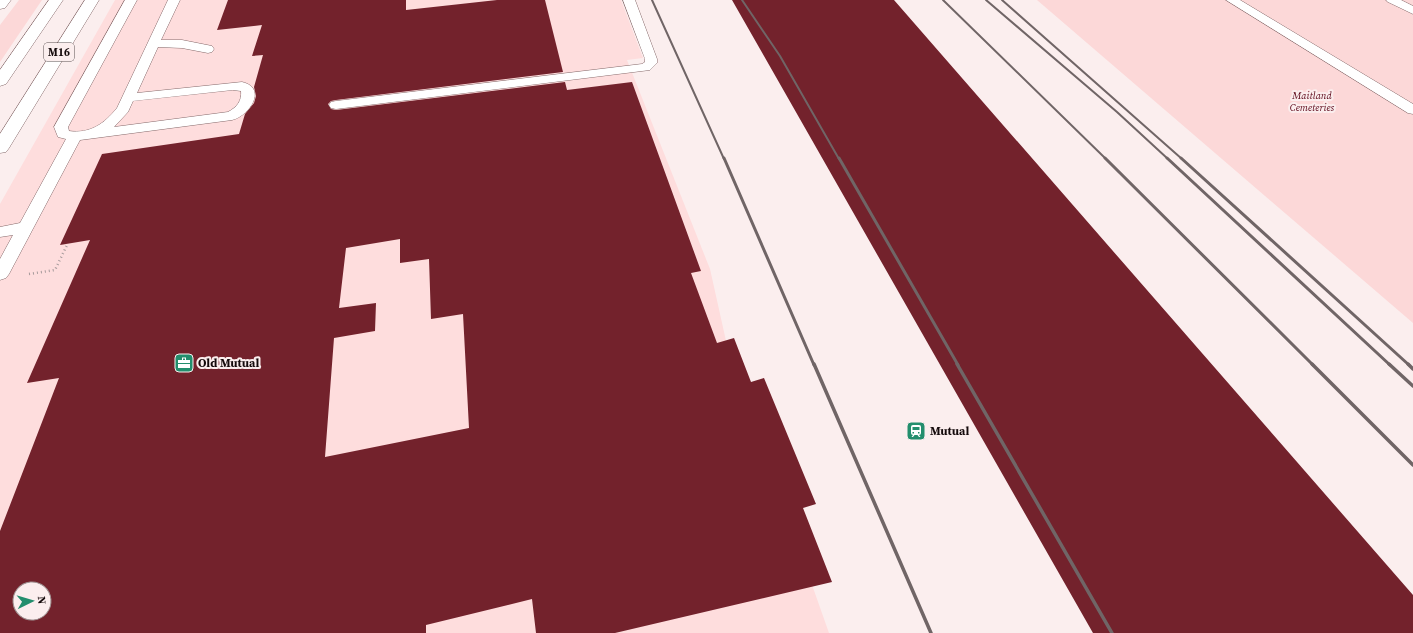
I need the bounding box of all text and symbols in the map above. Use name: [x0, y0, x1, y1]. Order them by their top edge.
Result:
road number: M16: [44, 43, 74, 61]
park label: Maitland Cemeteries: [1290, 89, 1335, 114]
office icon: Old Mutual: [173, 352, 195, 374]
place label: Old Mutual: [198, 355, 259, 371]
station icon: Mutual: [905, 420, 927, 442]
place label: Mutual: [930, 423, 969, 439]
north arrow: [12, 581, 52, 621]
text: N: [34, 596, 49, 605]

